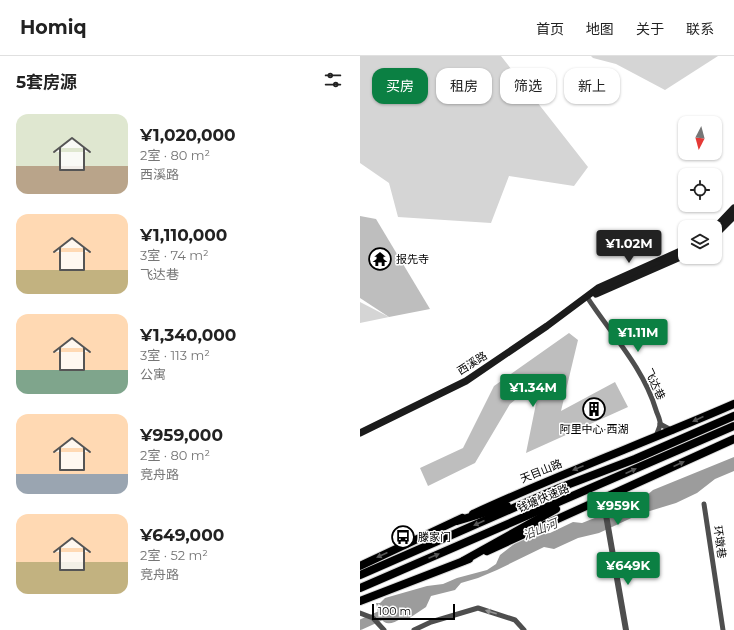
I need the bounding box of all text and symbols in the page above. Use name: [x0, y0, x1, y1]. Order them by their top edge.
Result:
text: Homiq: [20, 16, 87, 39]
text: 首页: [536, 20, 564, 38]
text: 地图: [586, 20, 614, 38]
text: 关于: [636, 20, 664, 38]
text: 联系: [686, 20, 714, 38]
chip: 买房: [372, 68, 428, 104]
chip: 租房: [436, 68, 492, 104]
chip: 筛选: [500, 68, 556, 104]
chip: 新上: [564, 68, 620, 104]
icon: filters: [322, 69, 344, 91]
text: 5套房源: [16, 72, 77, 92]
north arrow: [678, 116, 722, 160]
map controls: [678, 116, 722, 264]
text: ¥1,020,000: [140, 125, 236, 145]
icon: home: [48, 130, 96, 178]
text: 2室 · 80 m²: [140, 147, 210, 163]
text: 西溪路: [140, 166, 179, 182]
button: locate: [678, 168, 722, 212]
button: layers: [678, 220, 722, 264]
text: ¥1,110,000: [140, 225, 227, 245]
icon: home: [48, 230, 96, 278]
pin: ¥1.02M: [596, 230, 662, 264]
text: ¥1.02M: [605, 235, 653, 251]
temple icon: 报先寺: [367, 246, 393, 272]
text: 3室 · 74 m²: [140, 247, 209, 263]
place label: 报先寺: [396, 252, 429, 266]
text: 飞达巷: [140, 266, 179, 282]
pin: ¥1.11M: [605, 319, 671, 353]
text: ¥1.11M: [618, 324, 658, 340]
text: ¥1,340,000: [140, 325, 236, 345]
icon: home: [48, 330, 96, 378]
text: 3室 · 113 m²: [140, 347, 210, 363]
street label: 西溪路: [454, 348, 490, 378]
text: 公寓: [140, 366, 166, 382]
street label: 飞达巷: [642, 366, 668, 402]
pin: ¥1.34M: [500, 374, 566, 408]
text: ¥1.34M: [509, 379, 557, 395]
building icon: 阿里中心·西湖: [581, 396, 607, 422]
one-way arrow: [692, 417, 704, 423]
place label: 阿里中心·西湖: [560, 422, 628, 436]
text: ¥959,000: [140, 425, 223, 445]
icon: home: [48, 430, 96, 478]
text: 2室 · 80 m²: [140, 447, 210, 463]
street label: 天目山路: [518, 456, 564, 486]
one-way arrow: [673, 461, 684, 467]
text: 竞舟路: [140, 466, 179, 482]
one-way arrow: [571, 466, 583, 472]
one-way arrow: [625, 468, 637, 475]
street label: 钱塘快速路: [515, 481, 571, 515]
pin: ¥959K: [590, 492, 646, 526]
text: ¥959K: [596, 497, 640, 513]
water label: 沿山河: [520, 515, 561, 543]
one-way arrow: [473, 520, 484, 526]
bus stop icon: 滕家门: [390, 524, 416, 550]
text: ¥649,000: [140, 525, 224, 545]
street label: 环墩巷: [711, 525, 729, 559]
icon: home: [48, 530, 96, 578]
place label: 滕家门: [418, 530, 451, 544]
text: 2室 · 52 m²: [140, 547, 208, 563]
one-way arrow: [377, 552, 388, 558]
pin: ¥649K: [600, 552, 656, 586]
one-way arrow: [429, 553, 440, 559]
text: ¥649K: [606, 557, 650, 573]
text: 竞舟路: [140, 566, 179, 582]
scale bar: [372, 602, 455, 621]
text: 100 m: [378, 604, 411, 618]
one-way arrow: [484, 609, 496, 615]

